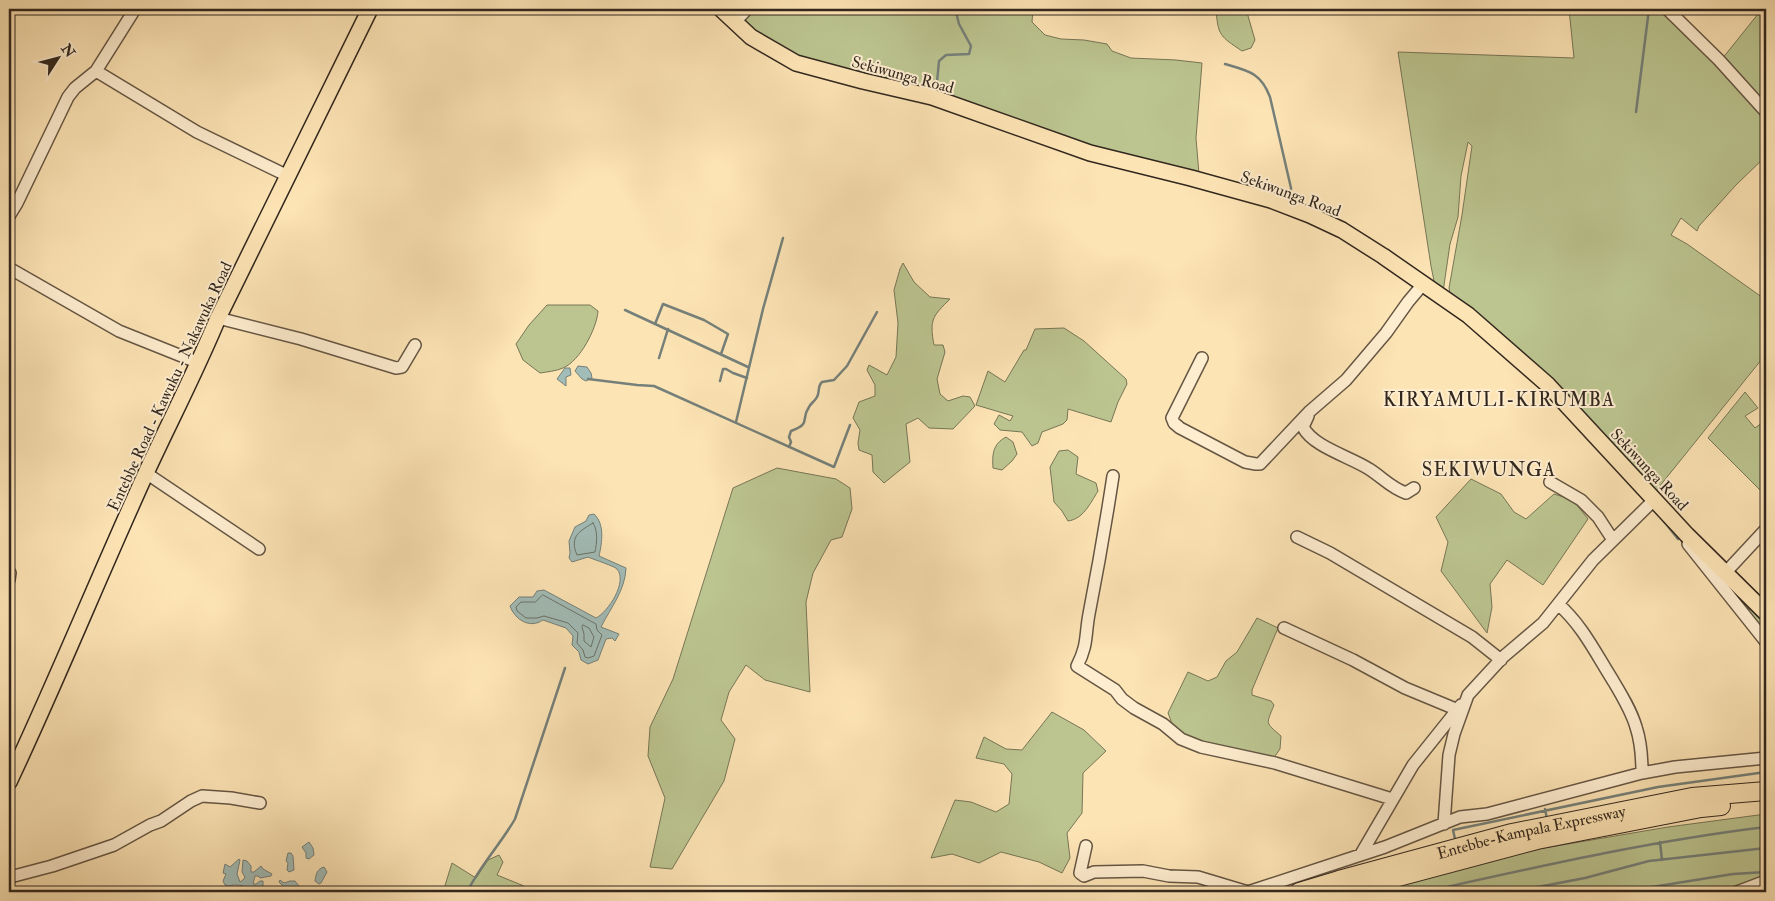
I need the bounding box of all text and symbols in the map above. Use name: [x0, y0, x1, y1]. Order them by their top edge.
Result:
north arrow: [32, 32, 82, 82]
text: N: [57, 40, 79, 61]
street label: Sekiwunga Road: [849, 52, 956, 98]
street label: Sekiwunga Road: [1238, 167, 1344, 221]
street label: Entebbe Road - Kawuku - Nakawuka Road: [103, 258, 237, 514]
district label: KIRYAMULI-KIRUMBA: [1383, 388, 1615, 412]
street label: Sekiwunga Road: [1606, 424, 1692, 515]
district label: SEKIWUNGA: [1422, 458, 1556, 482]
street label: Entebbe-Kampala Expressway: [1435, 801, 1628, 864]

